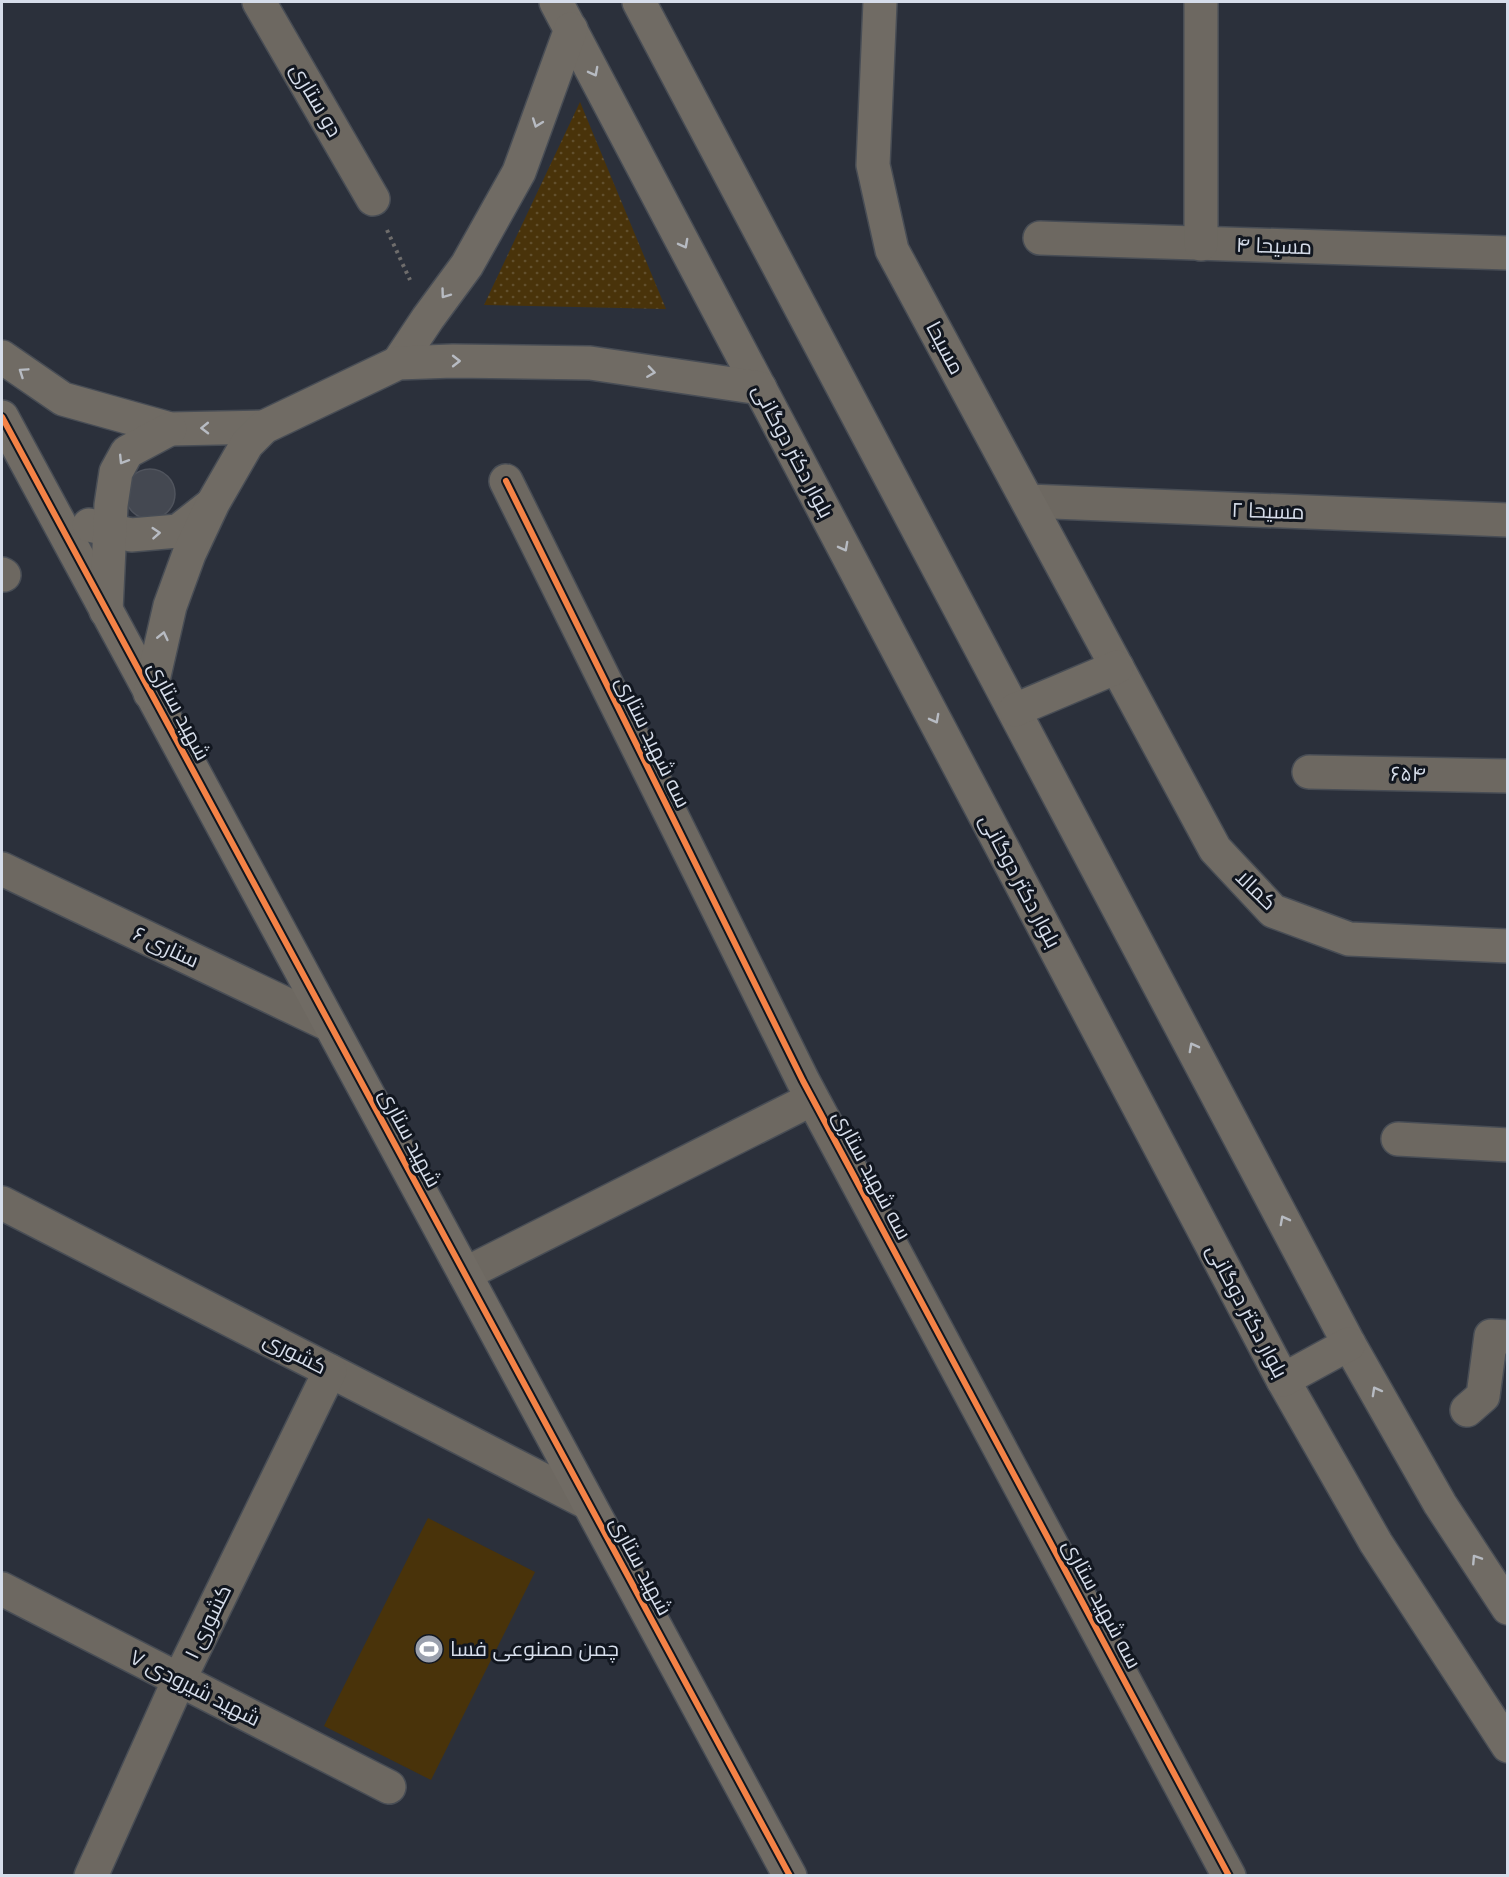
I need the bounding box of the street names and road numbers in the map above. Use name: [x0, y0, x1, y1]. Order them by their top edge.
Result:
street label: دو ستاری: [284, 58, 348, 142]
street label: مسيحا ۴: [1236, 231, 1312, 261]
street label: مسیحا: [919, 316, 971, 380]
street label: بلوار دکتر دوگانی: [746, 379, 840, 523]
street label: مسيحا ۲: [1231, 496, 1305, 526]
street label: شهید ستاری: [141, 657, 217, 765]
street label: سه شهید ستاری: [609, 672, 697, 812]
street label: ۶۵۴: [1390, 760, 1426, 788]
street label: بلوار دکتر دوگانی: [973, 809, 1067, 953]
street label: کمالا: [1229, 864, 1283, 916]
street label: ستاری ۶: [129, 920, 203, 974]
street label: شهید ستاری: [372, 1084, 448, 1192]
street label: سه شهید ستاری: [826, 1105, 918, 1245]
street label: بلوار دکتر دوگانی: [1200, 1239, 1294, 1383]
street label: کشوری: [258, 1325, 332, 1381]
street label: شهید ستاری: [603, 1512, 679, 1620]
street label: سه شهید ستاری: [1056, 1534, 1148, 1674]
street label: کشوری ۱: [178, 1580, 238, 1664]
street label: شهید شیرودی ۷: [125, 1643, 265, 1733]

